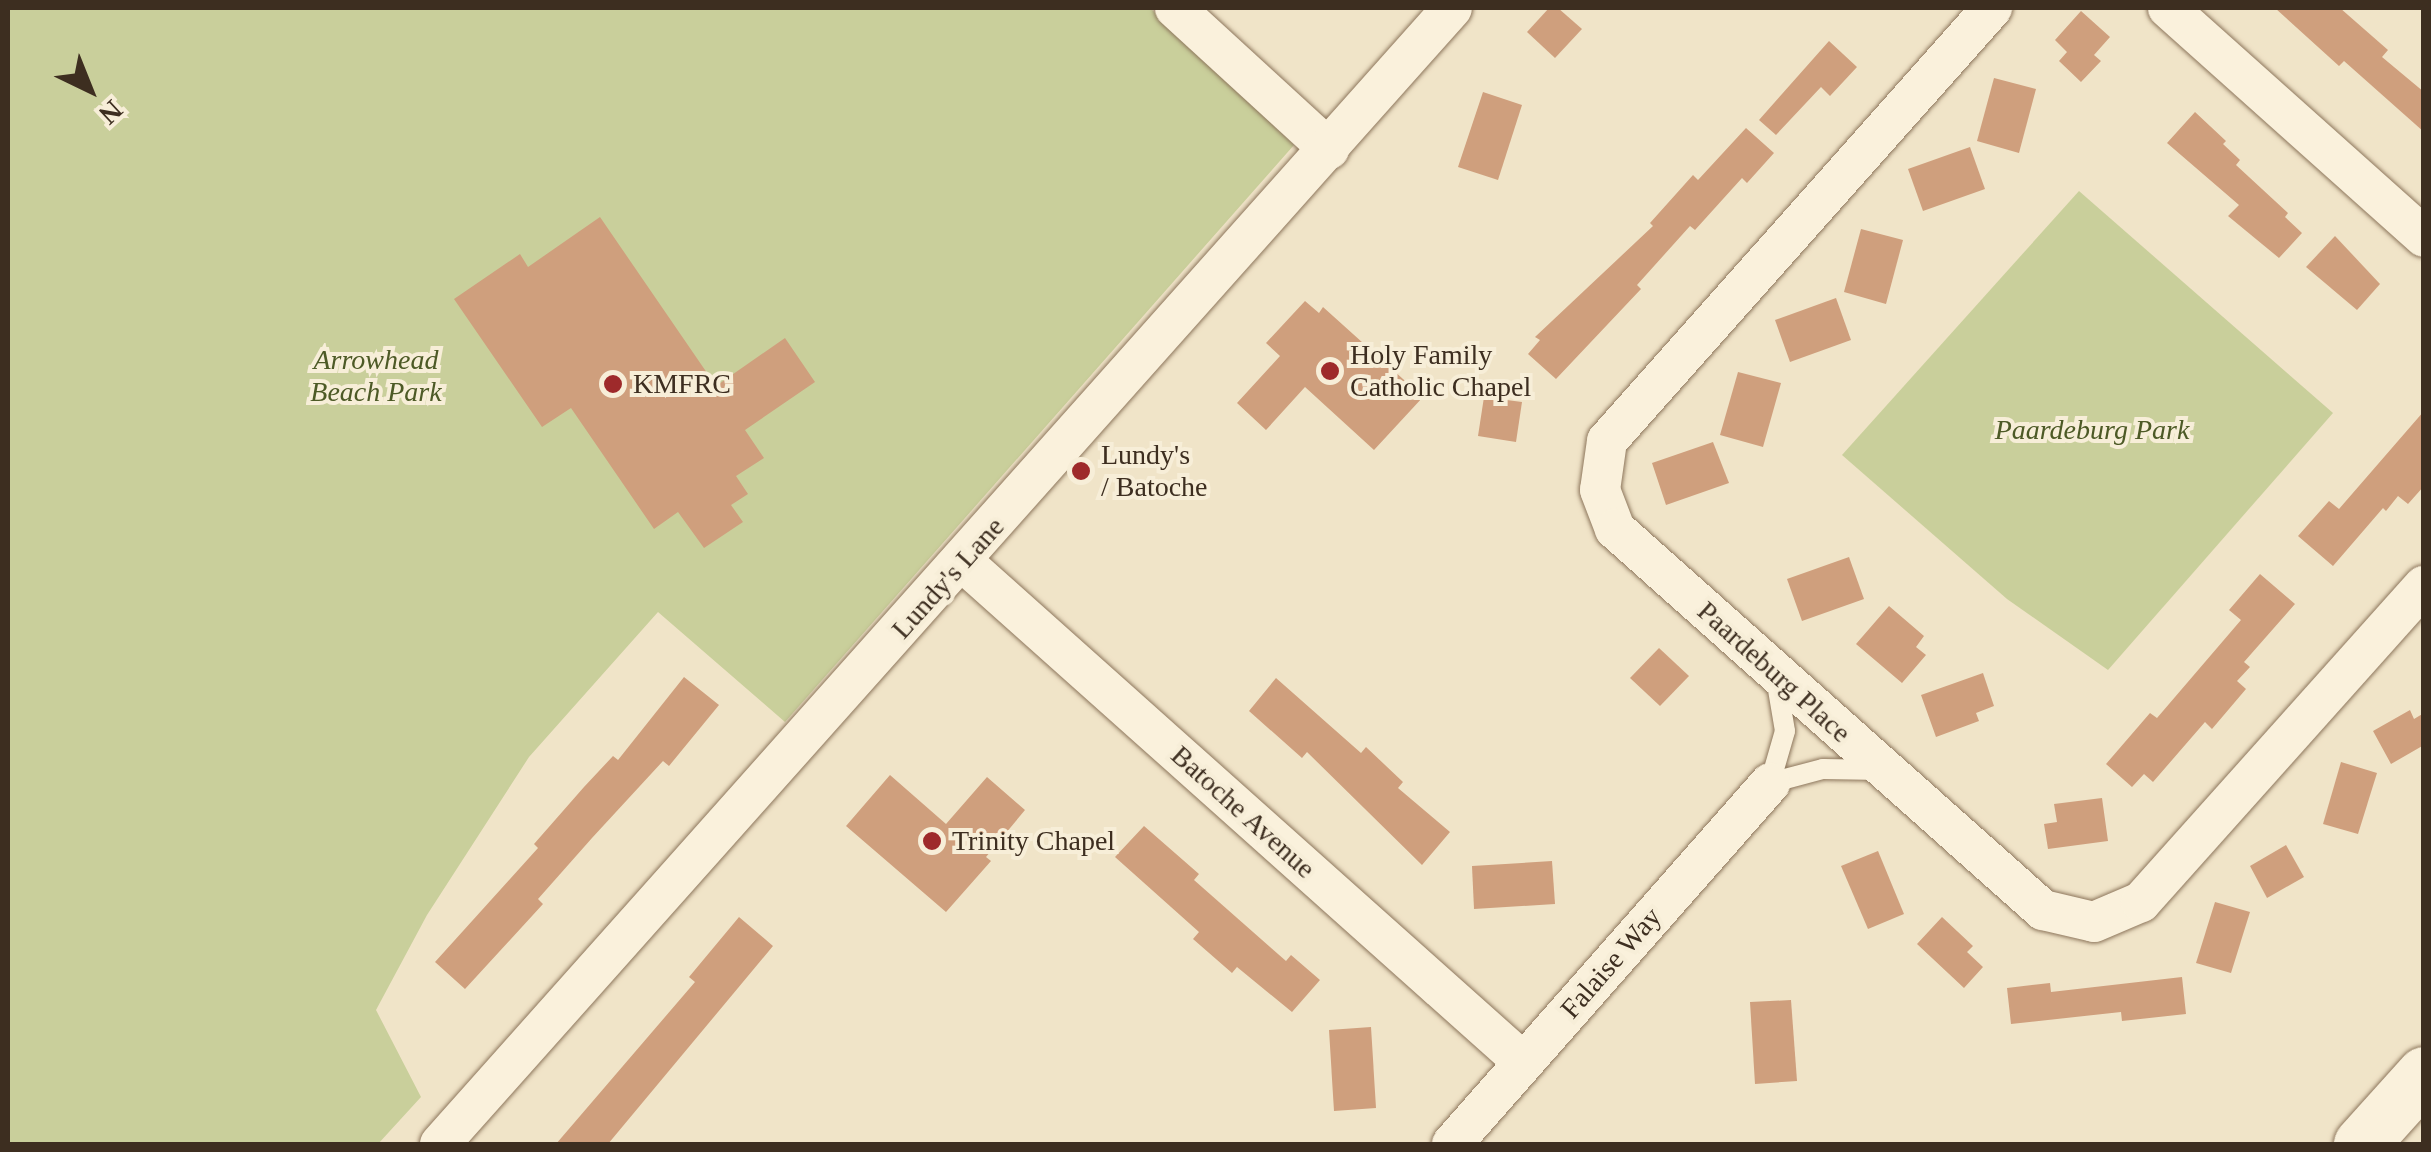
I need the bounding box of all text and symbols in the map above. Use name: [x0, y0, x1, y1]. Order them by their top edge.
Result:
north arrow: [40, 40, 140, 140]
text: N: [93, 94, 129, 131]
place label: Holy Family Catholic Chapel: [1350, 338, 1531, 404]
park label: Arrowhead Beach Park: [310, 343, 442, 409]
marker: Holy Family Catholic Chapel: [1319, 360, 1341, 382]
place label: KMFRC: [633, 367, 731, 401]
marker: KMFRC: [602, 373, 624, 395]
park label: Paardeburg Park: [1995, 413, 2189, 447]
place label: Lundy's / Batoche: [1101, 438, 1208, 504]
marker: Lundy's / Batoche: [1070, 460, 1092, 482]
street label: Lundy's Lane: [885, 510, 1011, 646]
street label: Paardeburg Place: [1690, 594, 1858, 750]
street label: Batoche Avenue: [1163, 738, 1323, 886]
place label: Trinity Chapel: [952, 824, 1115, 858]
marker: Trinity Chapel: [921, 830, 943, 852]
street label: Falaise Way: [1553, 900, 1669, 1026]

